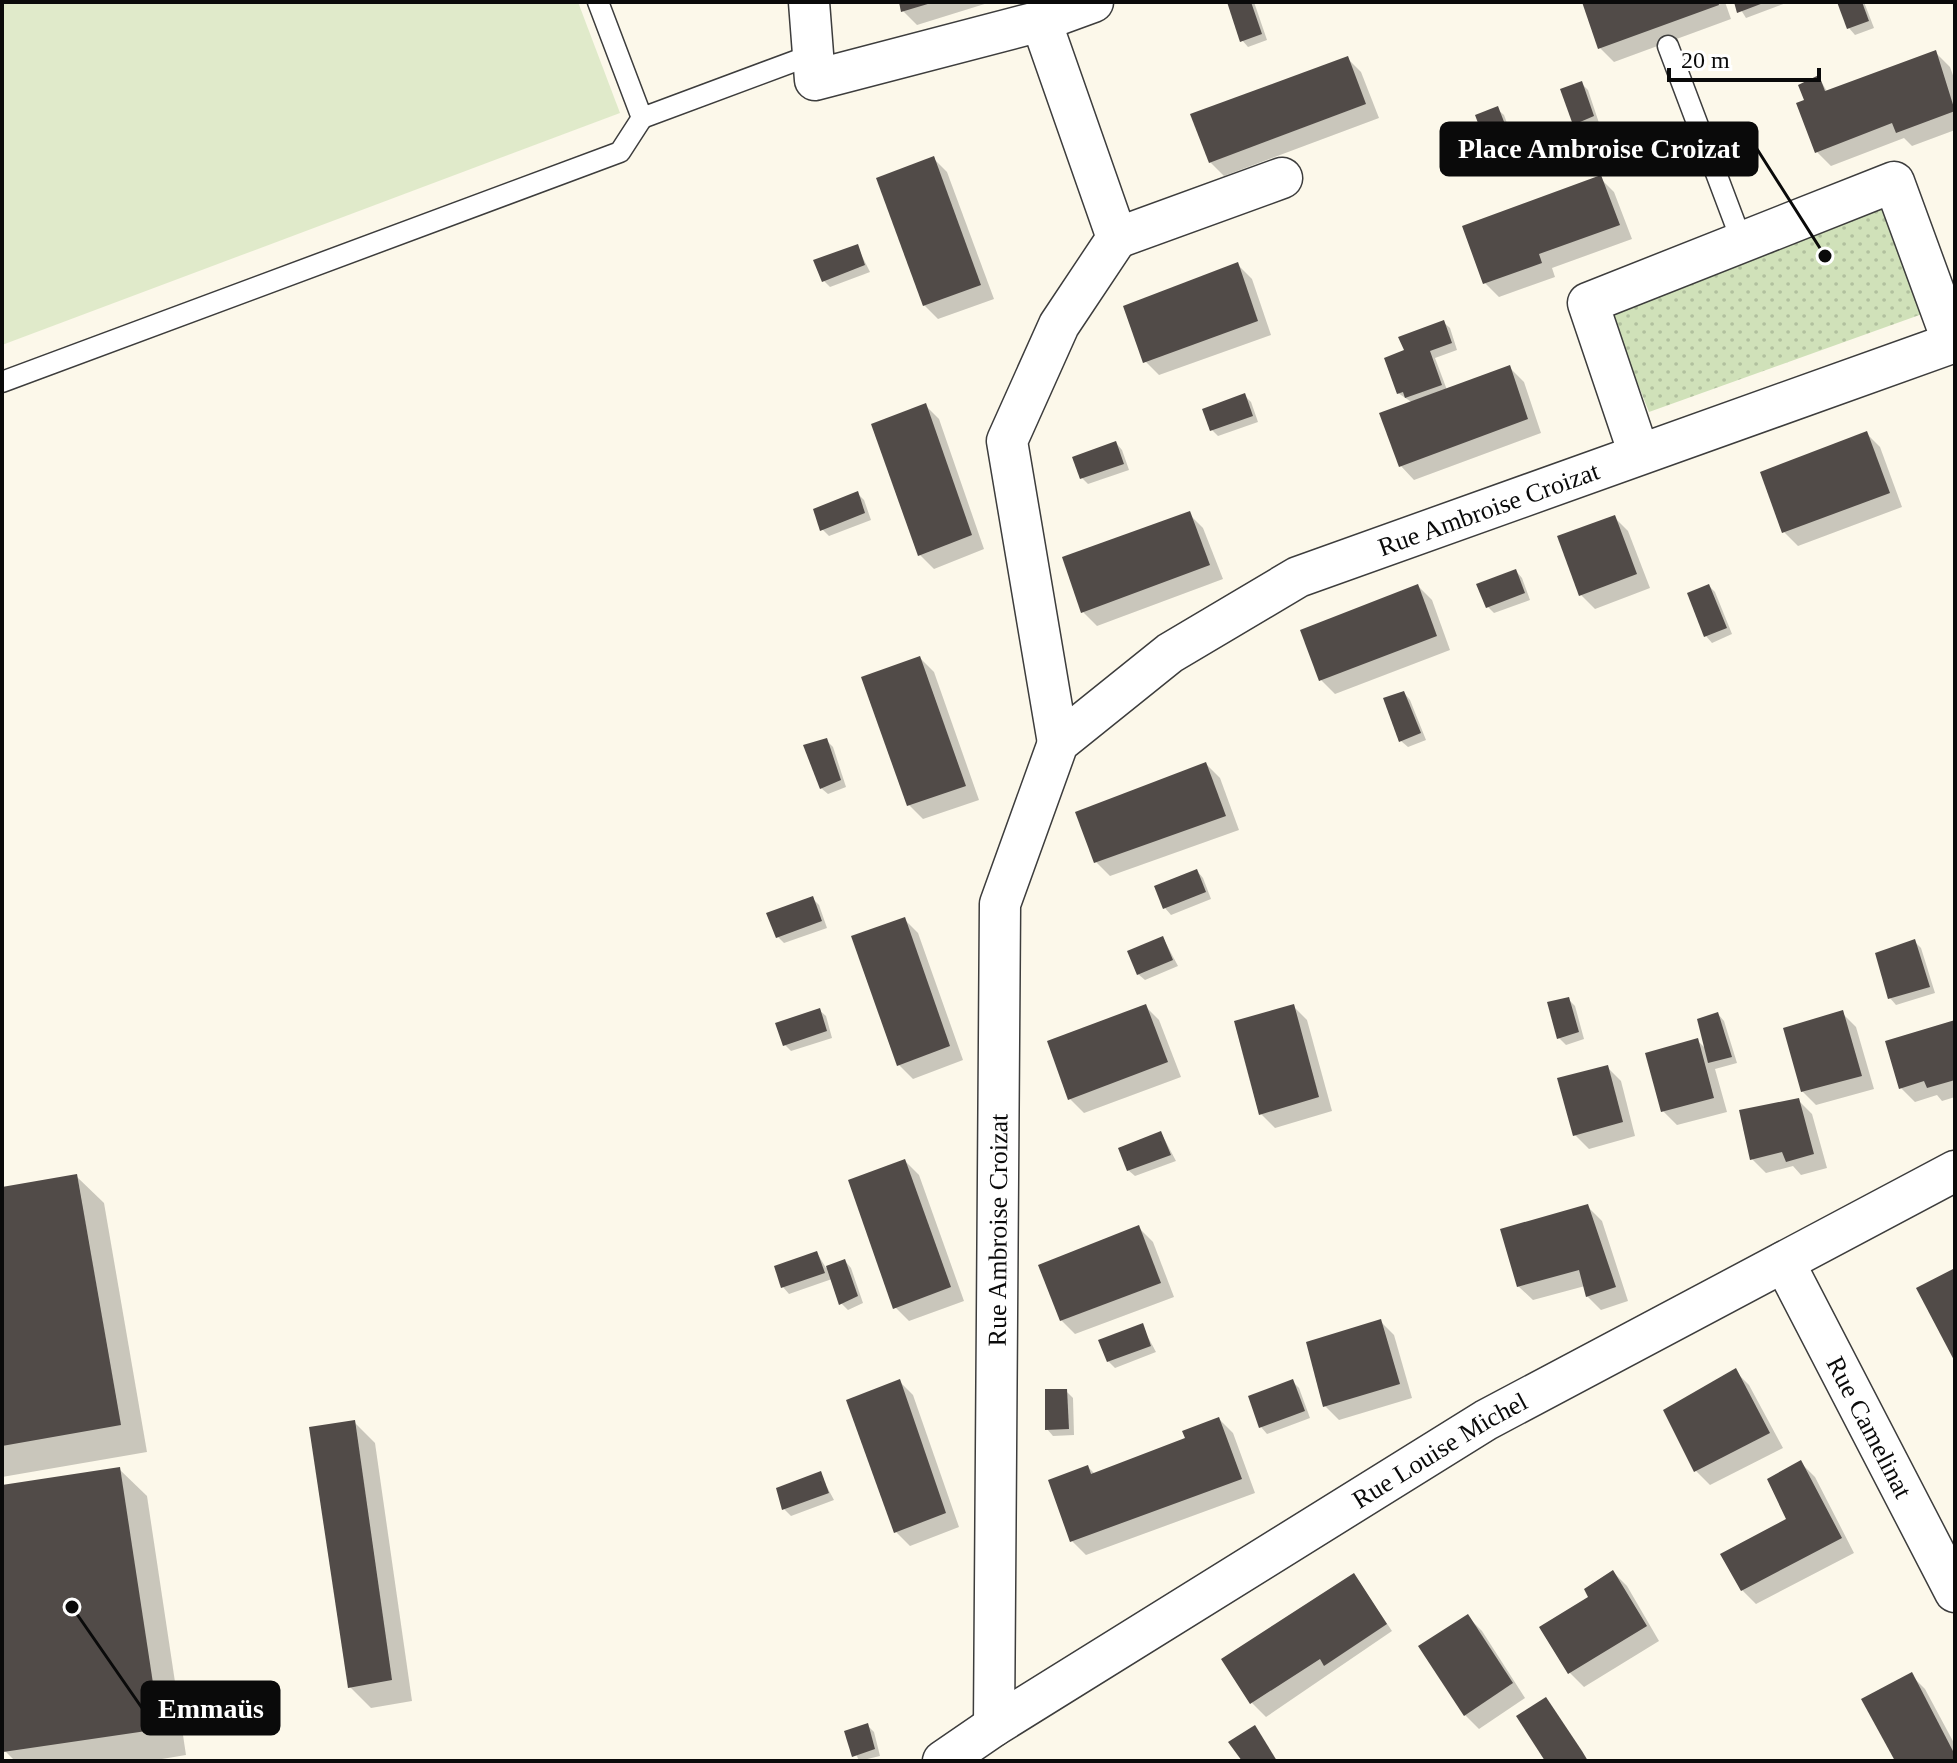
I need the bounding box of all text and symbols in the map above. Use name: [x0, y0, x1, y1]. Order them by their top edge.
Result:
scale bar: [1669, 32, 1819, 82]
text: 20 m: [1681, 47, 1730, 73]
callout: Place Ambroise Croizat: [1441, 123, 1757, 175]
text: Place Ambroise Croizat: [1458, 133, 1741, 164]
street label: Rue Ambroise Croizat: [1374, 456, 1604, 562]
street label: Rue Ambroise Croizat: [983, 1113, 1013, 1346]
street label: Rue Camelinat: [1821, 1352, 1918, 1504]
street label: Rue Louise Michel: [1347, 1387, 1532, 1515]
callout: Emmaüs: [142, 1682, 279, 1734]
text: Emmaüs: [158, 1693, 264, 1724]

